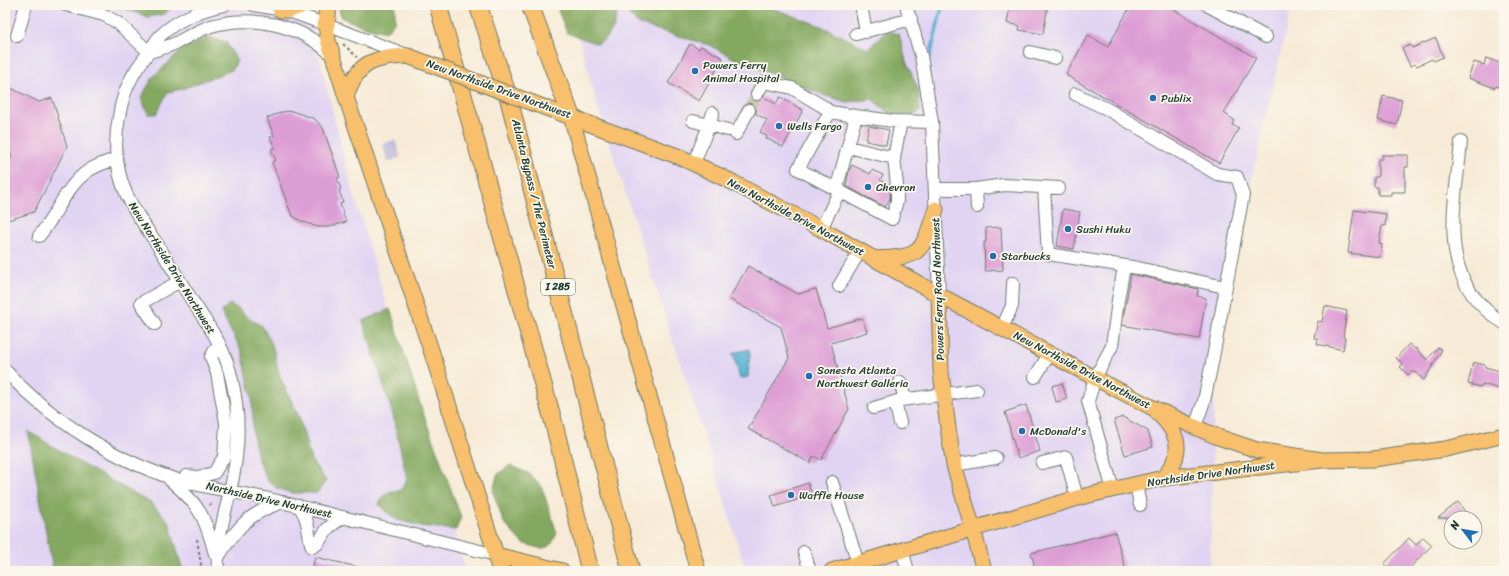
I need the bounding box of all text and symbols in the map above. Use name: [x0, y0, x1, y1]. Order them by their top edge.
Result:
street label: New Northside Drive Northwest: [424, 54, 574, 124]
place label: Powers Ferry Animal Hospital: [702, 56, 780, 88]
marker: Powers Ferry Animal Hospital: [690, 66, 700, 76]
place label: Publix: [1161, 89, 1192, 108]
marker: Publix: [1148, 93, 1158, 103]
street label: Atlanta Bypass / The Perimeter: [506, 116, 562, 273]
place label: Wells Fargo: [787, 117, 842, 136]
marker: Wells Fargo: [774, 121, 784, 131]
street label: New Northside Drive Northwest: [724, 173, 868, 261]
place label: Chevron: [876, 178, 915, 197]
marker: Chevron: [863, 182, 873, 192]
street label: New Northside Drive Northwest: [123, 198, 221, 338]
street label: Powers Ferry Road Northwest: [926, 217, 950, 361]
place label: Sushi Huku: [1076, 220, 1131, 239]
marker: Sushi Huku: [1063, 224, 1073, 234]
place label: Starbucks: [1001, 247, 1051, 266]
marker: Starbucks: [988, 251, 998, 261]
road number: I 285: [541, 279, 575, 295]
street label: New Northside Drive Northwest: [1010, 326, 1154, 414]
place label: Sonesta Atlanta Northwest Galleria: [817, 361, 909, 393]
marker: Sonesta Atlanta Northwest Galleria: [804, 371, 814, 381]
place label: McDonald's: [1030, 422, 1087, 441]
marker: McDonald's: [1017, 426, 1027, 436]
street label: Northside Drive Northwest: [1146, 456, 1276, 492]
street label: Northside Drive Northwest: [204, 476, 334, 524]
place label: Waffle House: [799, 486, 865, 505]
marker: Waffle House: [786, 490, 796, 500]
north arrow: [1443, 510, 1483, 550]
text: N: [1444, 517, 1465, 534]

